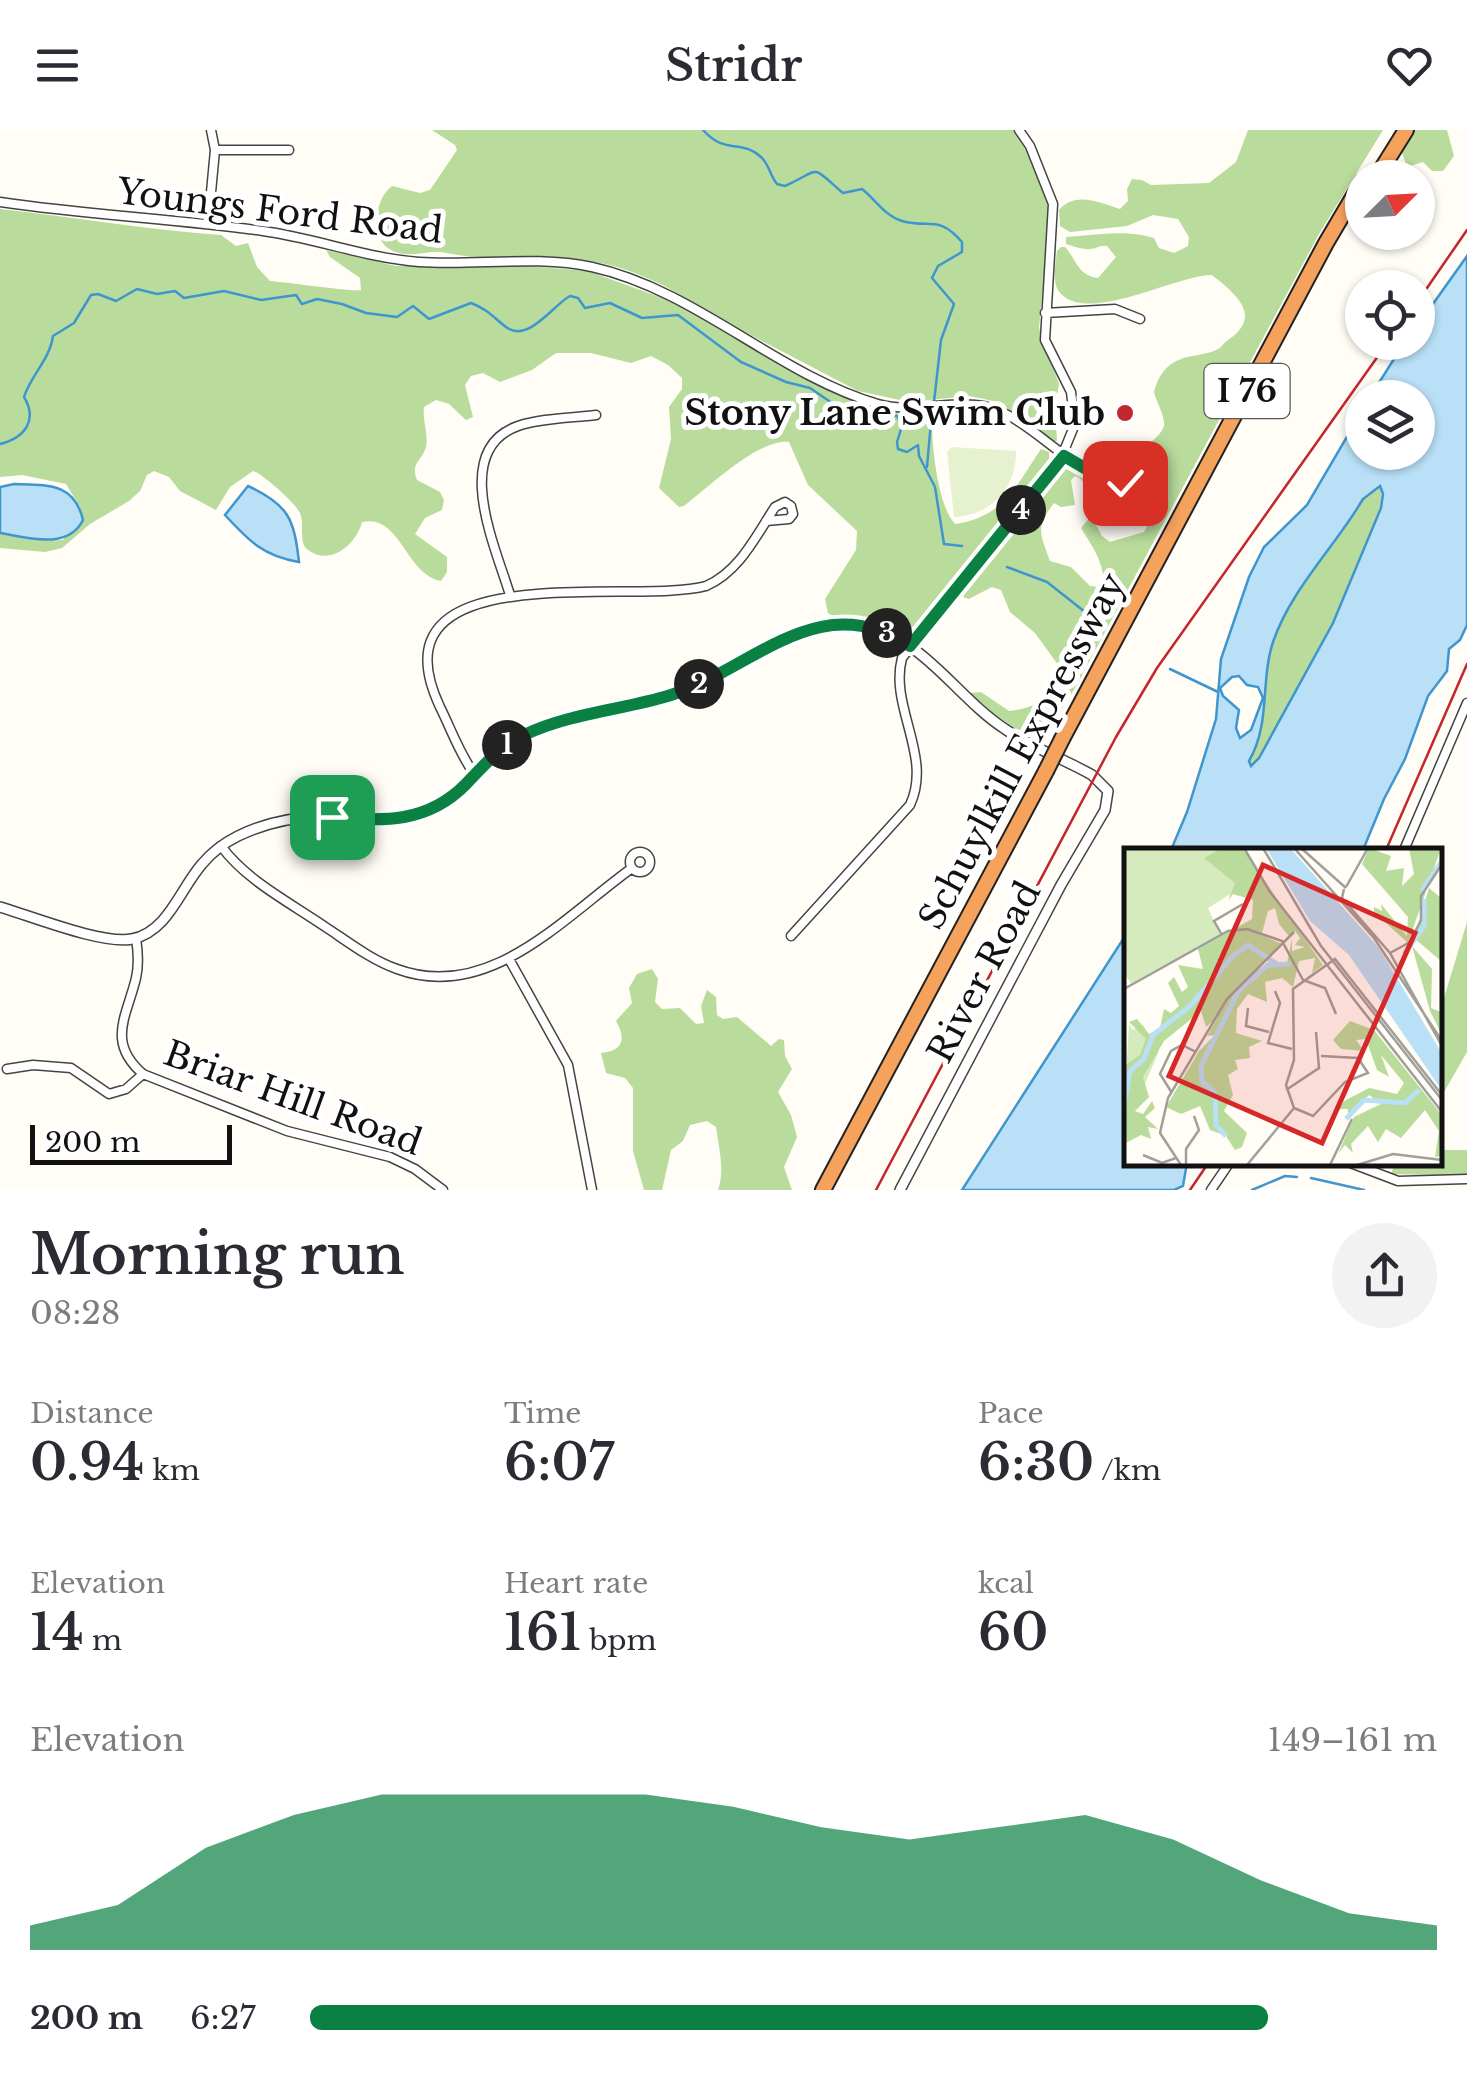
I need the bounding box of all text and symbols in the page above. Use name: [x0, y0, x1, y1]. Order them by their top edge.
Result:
text: Stridr: [665, 37, 802, 93]
icon: menu: [30, 38, 85, 93]
icon: heart: [1382, 38, 1437, 93]
north arrow: [1345, 160, 1435, 250]
map controls: [1345, 160, 1435, 470]
street label: Youngs Ford Road: [114, 169, 445, 252]
button: locate: [1345, 270, 1435, 360]
road number: I 76: [1204, 364, 1290, 418]
button: layers: [1345, 380, 1435, 470]
place label: Stony Lane Swim Club: [684, 391, 1105, 434]
marker: Stony Lane Swim Club: [1114, 402, 1136, 424]
pin: [1083, 441, 1168, 526]
icon: check: [1098, 456, 1153, 511]
pin: 4: [996, 485, 1046, 535]
text: 4: [1012, 492, 1030, 527]
street label: Schuylkill Expressway: [909, 565, 1134, 936]
pin: 3: [862, 608, 912, 658]
text: 3: [878, 615, 896, 650]
pin: 2: [674, 659, 724, 709]
text: 2: [690, 666, 708, 701]
pin: 1: [482, 720, 532, 770]
text: 1: [501, 727, 513, 762]
pin: [290, 775, 375, 860]
icon: arrive: [305, 790, 360, 845]
inset map: [1124, 848, 1442, 1165]
street label: River Road: [918, 874, 1049, 1070]
street label: Briar Hill Road: [159, 1031, 428, 1164]
scale bar: [30, 1120, 232, 1164]
text: 200 m: [45, 1125, 140, 1160]
text: Morning run: [30, 1221, 405, 1289]
button: share: [1332, 1223, 1437, 1328]
text: 08:28: [30, 1293, 120, 1333]
text: Distance: [30, 1396, 153, 1431]
text: Time: [504, 1396, 581, 1431]
text: Pace: [978, 1396, 1043, 1431]
text: 0.94: [30, 1431, 144, 1494]
text: 6:07: [504, 1431, 614, 1494]
text: 6:30: [978, 1431, 1094, 1494]
text: km: [144, 1453, 200, 1488]
text: /km: [1094, 1453, 1161, 1488]
text: Elevation: [30, 1566, 165, 1601]
text: Heart rate: [504, 1566, 648, 1601]
text: kcal: [978, 1566, 1034, 1601]
text: 14: [30, 1601, 84, 1664]
text: 161: [504, 1601, 581, 1664]
text: 60: [978, 1601, 1048, 1664]
text: m: [84, 1623, 122, 1658]
text: bpm: [581, 1623, 657, 1658]
text: Elevation: [30, 1720, 184, 1760]
text: 149–161 m: [1268, 1720, 1437, 1760]
text: 200 m: [30, 1998, 143, 2038]
text: 6:27: [190, 1998, 255, 2038]

